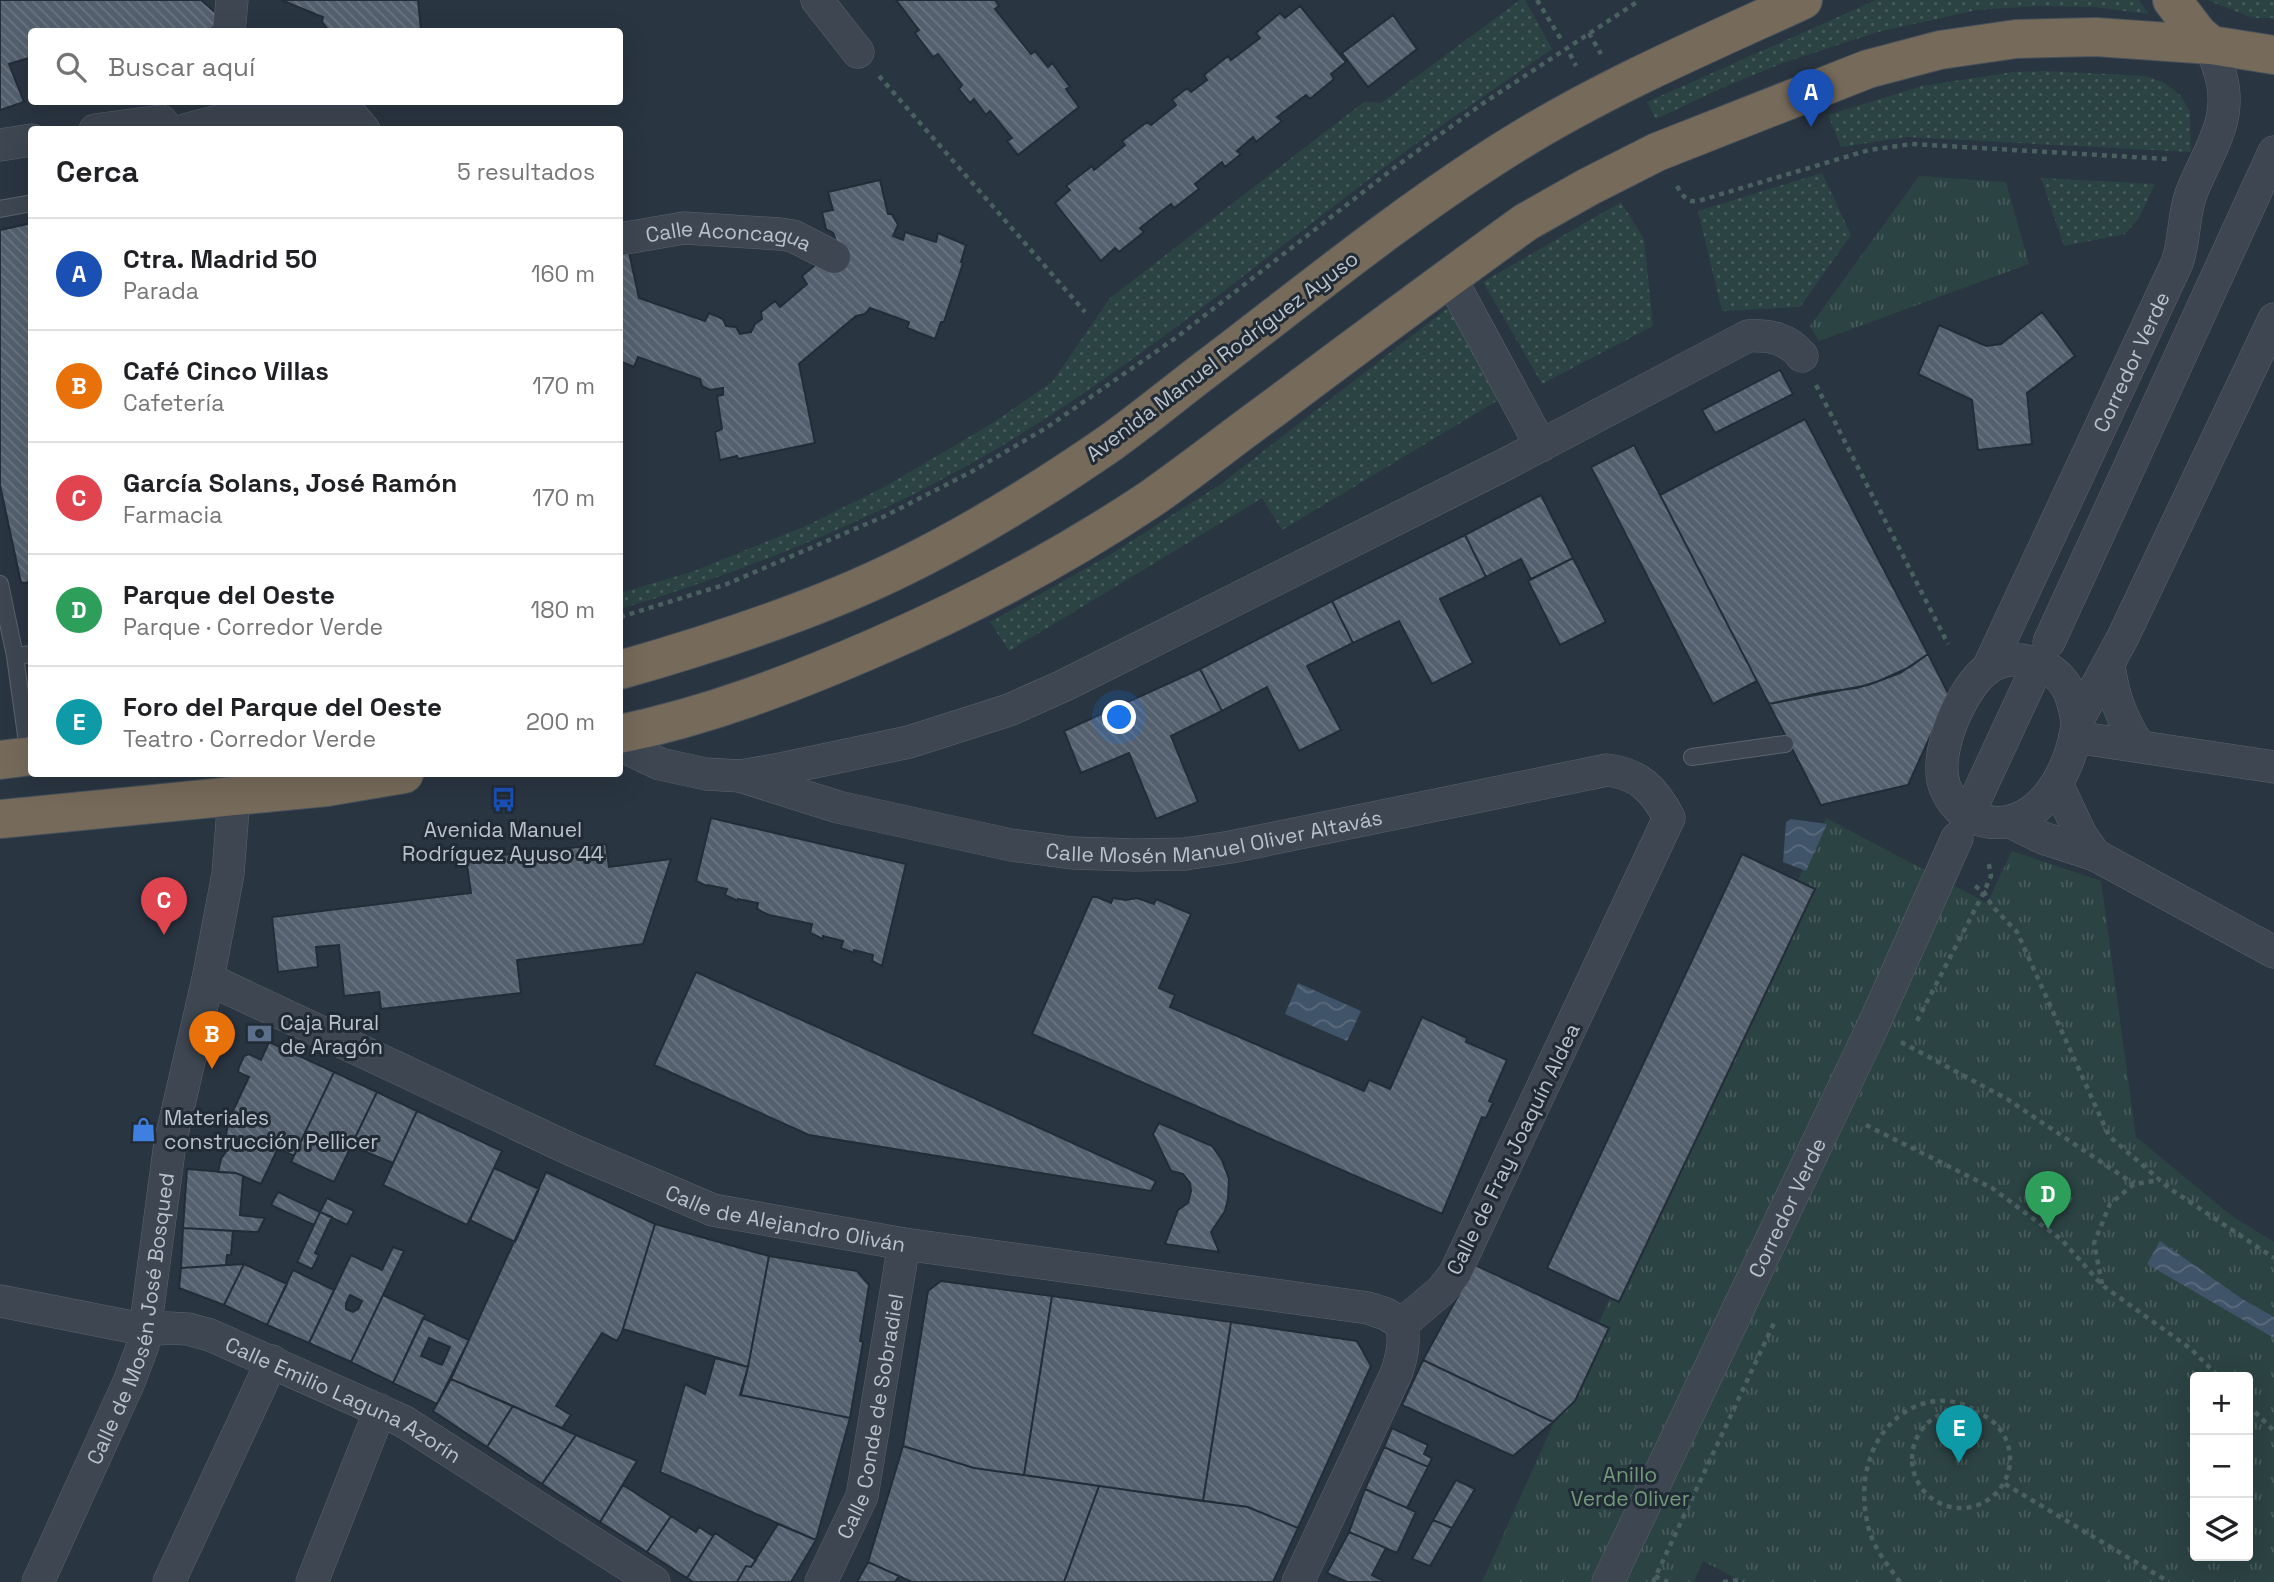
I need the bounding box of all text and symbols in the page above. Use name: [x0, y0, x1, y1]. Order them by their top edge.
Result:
search box: [28, 28, 623, 105]
icon: search: [52, 48, 90, 86]
text: Buscar aquí: [108, 50, 255, 84]
pin: A: [1788, 69, 1834, 127]
text: Cerca: [56, 152, 139, 191]
text: 5 resultados: [457, 157, 595, 187]
street label: Calle Aconcagua: [643, 214, 817, 257]
text: Ctra. Madrid 50: [123, 242, 317, 276]
street label: Avenida Manuel Rodríguez Ayuso: [1080, 245, 1364, 467]
text: A: [72, 259, 86, 289]
text: 160 m: [531, 259, 595, 289]
text: Parada: [123, 276, 199, 306]
street label: Corredor Verde: [2087, 287, 2175, 436]
text: Café Cinco Villas: [123, 354, 329, 388]
text: B: [71, 371, 87, 401]
text: 170 m: [532, 371, 595, 401]
text: Cafetería: [123, 388, 224, 418]
text: García Solans, José Ramón: [123, 466, 457, 500]
text: C: [72, 483, 86, 513]
text: 170 m: [532, 483, 595, 513]
text: Farmacia: [123, 500, 222, 530]
text: Parque del Oeste: [123, 578, 335, 612]
text: D: [71, 595, 87, 625]
text: 180 m: [531, 595, 595, 625]
text: Parque · Corredor Verde: [123, 612, 383, 642]
text: Foro del Parque del Oeste: [123, 690, 442, 724]
your location: [1102, 700, 1136, 734]
text: E: [73, 707, 85, 737]
text: 200 m: [526, 707, 595, 737]
text: Teatro · Corredor Verde: [123, 724, 376, 754]
bus stop icon: Avenida Manuel Rodríguez Ayuso 44: [489, 786, 517, 814]
street label: Calle Mosén Manuel Oliver Altavás: [1044, 803, 1385, 869]
place label: Avenida Manuel Rodríguez Ayuso 44: [402, 816, 604, 867]
pin: C: [141, 877, 187, 935]
place label: Caja Rural de Aragón: [280, 1009, 383, 1060]
pin: B: [189, 1011, 235, 1069]
street label: Calle de Fray Joaquín Aldea: [1440, 1019, 1586, 1279]
bank icon: Caja Rural de Aragón: [246, 1020, 274, 1048]
place label: Materiales construcción Pellicer: [164, 1104, 378, 1155]
shop icon: Materiales construcción Pellicer: [130, 1115, 158, 1143]
street label: Corredor Verde: [1742, 1133, 1831, 1282]
street label: Calle de Mosén José Bosqued: [80, 1171, 179, 1468]
pin: D: [2025, 1171, 2071, 1229]
street label: Calle de Alejandro Oliván: [662, 1178, 908, 1258]
street label: Calle Conde de Sobradiel: [830, 1291, 909, 1543]
street label: Calle Emilio Laguna Azorín: [221, 1330, 467, 1468]
map controls: [2190, 1372, 2253, 1561]
button: +: [2190, 1372, 2253, 1435]
pin: E: [1936, 1405, 1982, 1463]
button: −: [2190, 1435, 2253, 1498]
park label: Anillo Verde Oliver: [1570, 1461, 1690, 1512]
button: layers: [2190, 1498, 2253, 1561]

